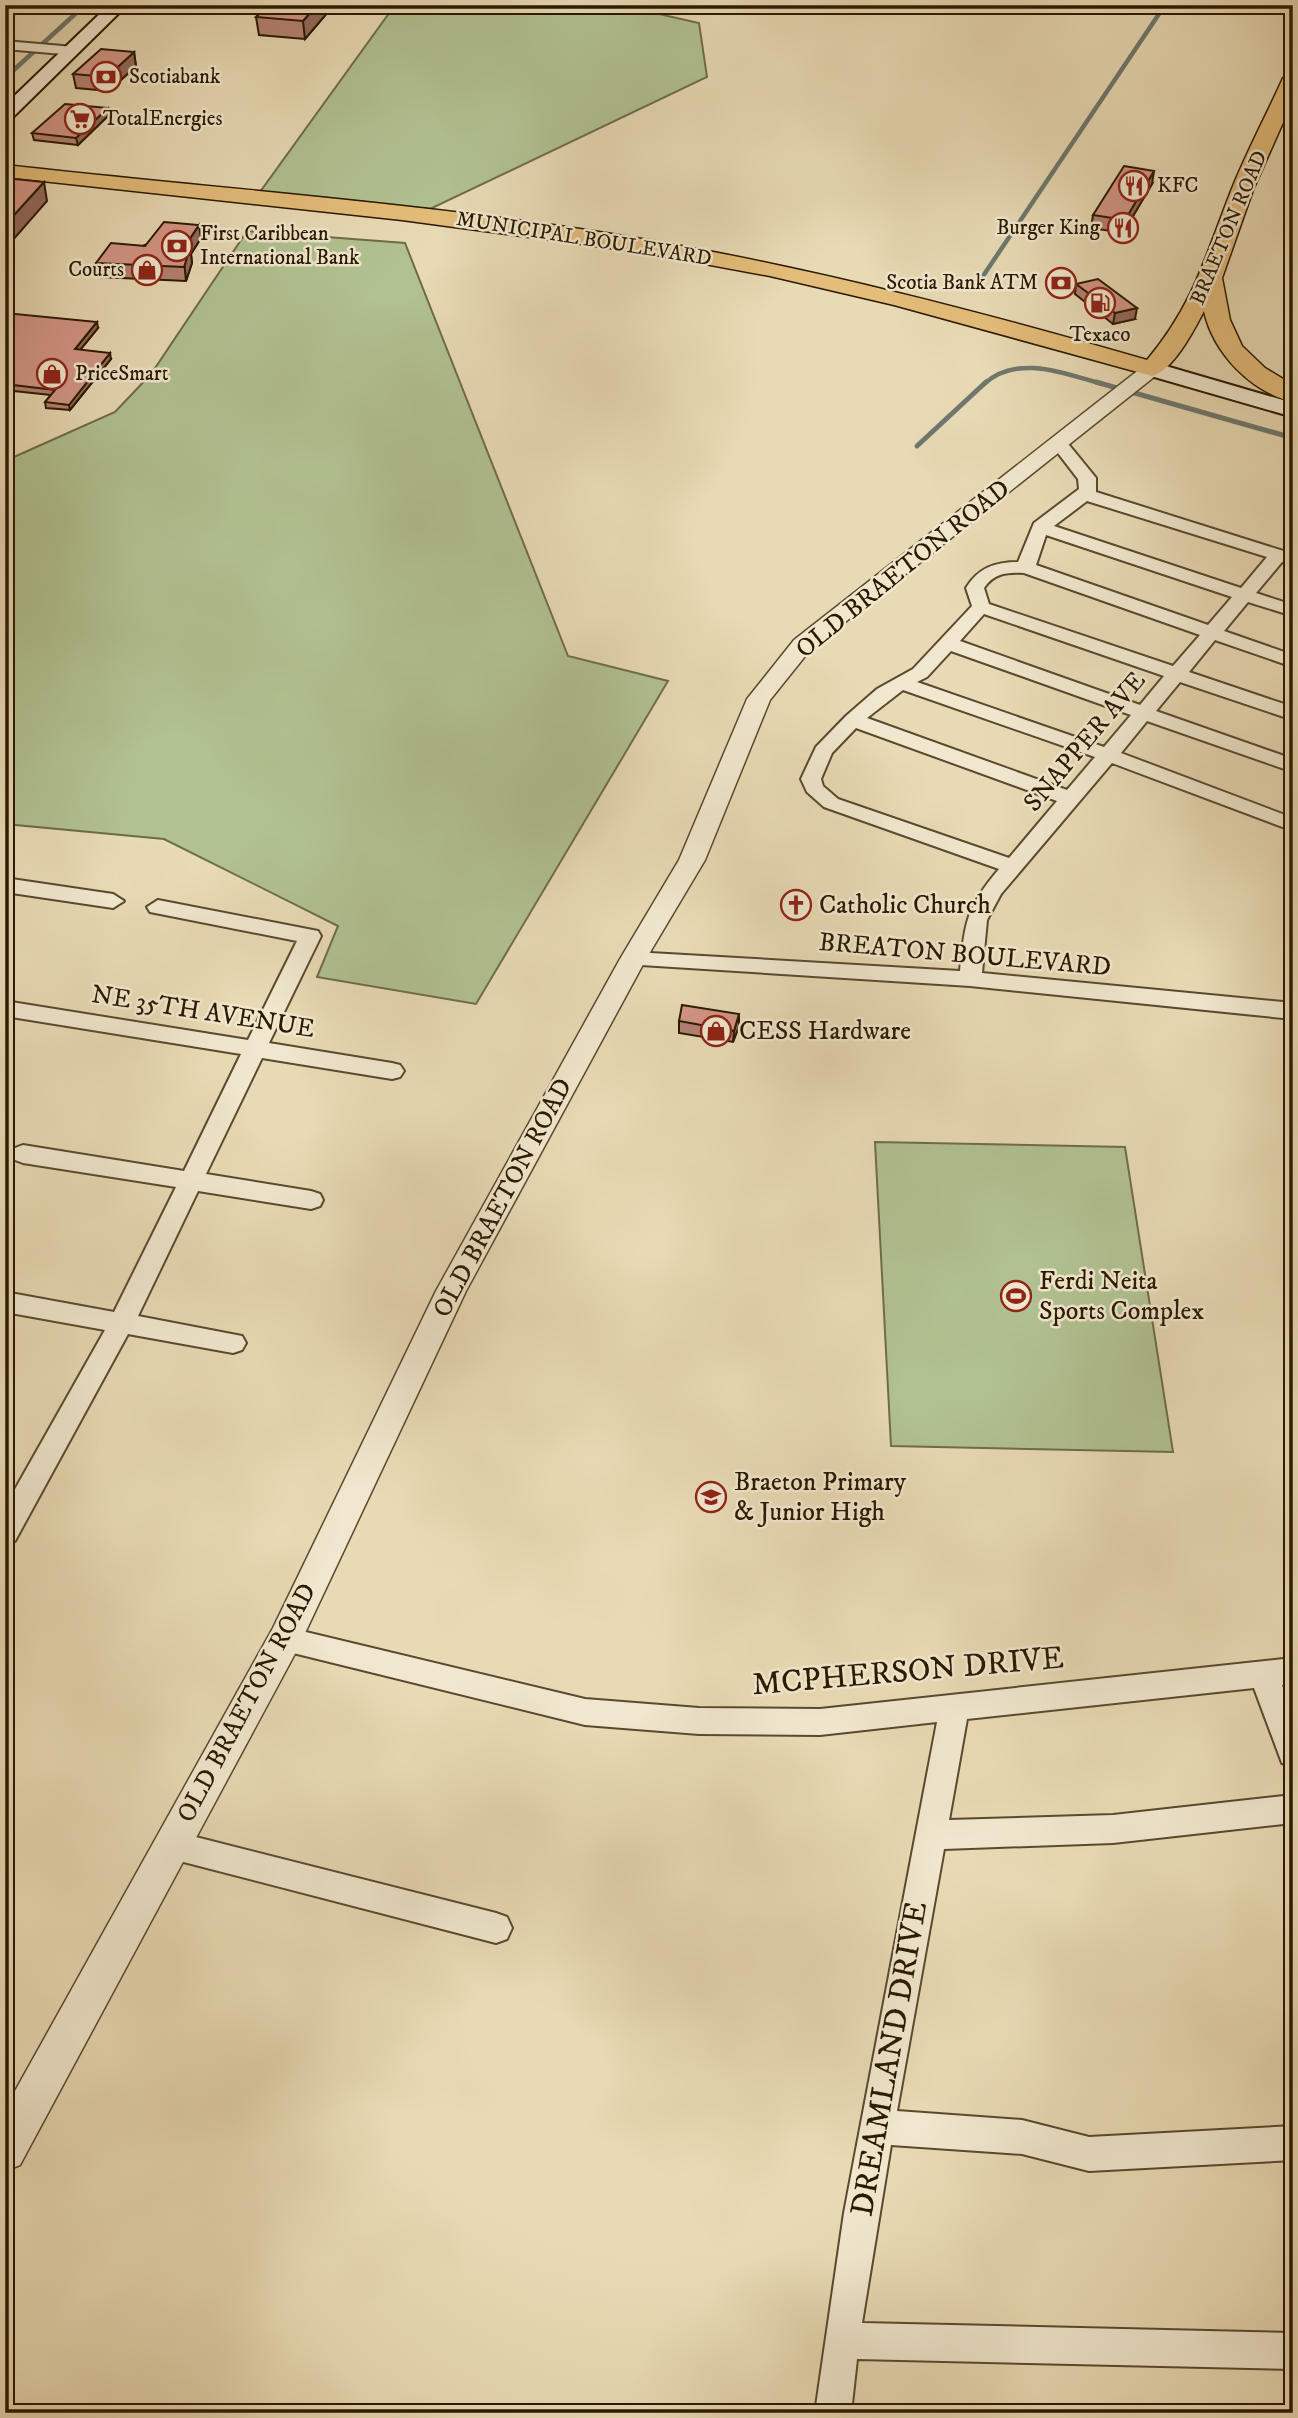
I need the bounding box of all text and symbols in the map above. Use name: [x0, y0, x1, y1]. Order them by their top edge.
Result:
bank icon: Scotiabank: [89, 60, 123, 94]
place label: Scotiabank: [129, 64, 221, 90]
supermarket icon: TotalEnergies: [63, 102, 97, 136]
place label: TotalEnergies: [103, 106, 222, 132]
street label: BRAETON ROAD: [1185, 147, 1273, 309]
restaurant icon: KFC: [1117, 169, 1151, 203]
place label: KFC: [1157, 173, 1199, 199]
street label: MUNICIPAL BOULEVARD: [454, 206, 714, 272]
restaurant icon: Burger King: [1106, 211, 1140, 245]
place label: Burger King: [996, 215, 1101, 241]
place label: First Caribbean International Bank: [200, 221, 360, 271]
bank icon: First Caribbean International Bank: [160, 229, 194, 263]
shop icon: Courts: [130, 253, 164, 287]
place label: Courts: [68, 257, 124, 283]
bank icon: Scotia Bank ATM: [1044, 266, 1078, 300]
place label: Scotia Bank ATM: [886, 270, 1038, 296]
fuel station icon: Texaco: [1083, 286, 1117, 320]
place label: Texaco: [1070, 322, 1130, 348]
shop icon: PriceSmart: [35, 357, 69, 391]
place label: PriceSmart: [75, 361, 169, 387]
street label: OLD BRAETON ROAD: [789, 472, 1017, 666]
street label: SNAPPER AVE: [1017, 665, 1153, 819]
church icon: Catholic Church: [779, 888, 813, 922]
place label: Catholic Church: [819, 889, 991, 922]
street label: BREATON BOULEVARD: [817, 926, 1113, 984]
street label: NE 35TH AVENUE: [89, 978, 317, 1046]
shop icon: CESS Hardware: [699, 1014, 733, 1048]
place label: CESS Hardware: [739, 1015, 911, 1048]
street label: OLD BRAETON ROAD: [426, 1073, 580, 1323]
place label: Ferdi Neita Sports Complex: [1039, 1265, 1204, 1328]
sports icon: Ferdi Neita Sports Complex: [999, 1279, 1033, 1313]
place label: Braeton Primary & Junior High: [734, 1466, 907, 1529]
school or university icon: Braeton Primary & Junior High: [694, 1480, 728, 1514]
street label: OLD BRAETON ROAD: [170, 1578, 324, 1828]
street label: MCPHERSON DRIVE: [750, 1638, 1066, 1706]
street label: DREAMLAND DRIVE: [843, 1899, 937, 2219]

